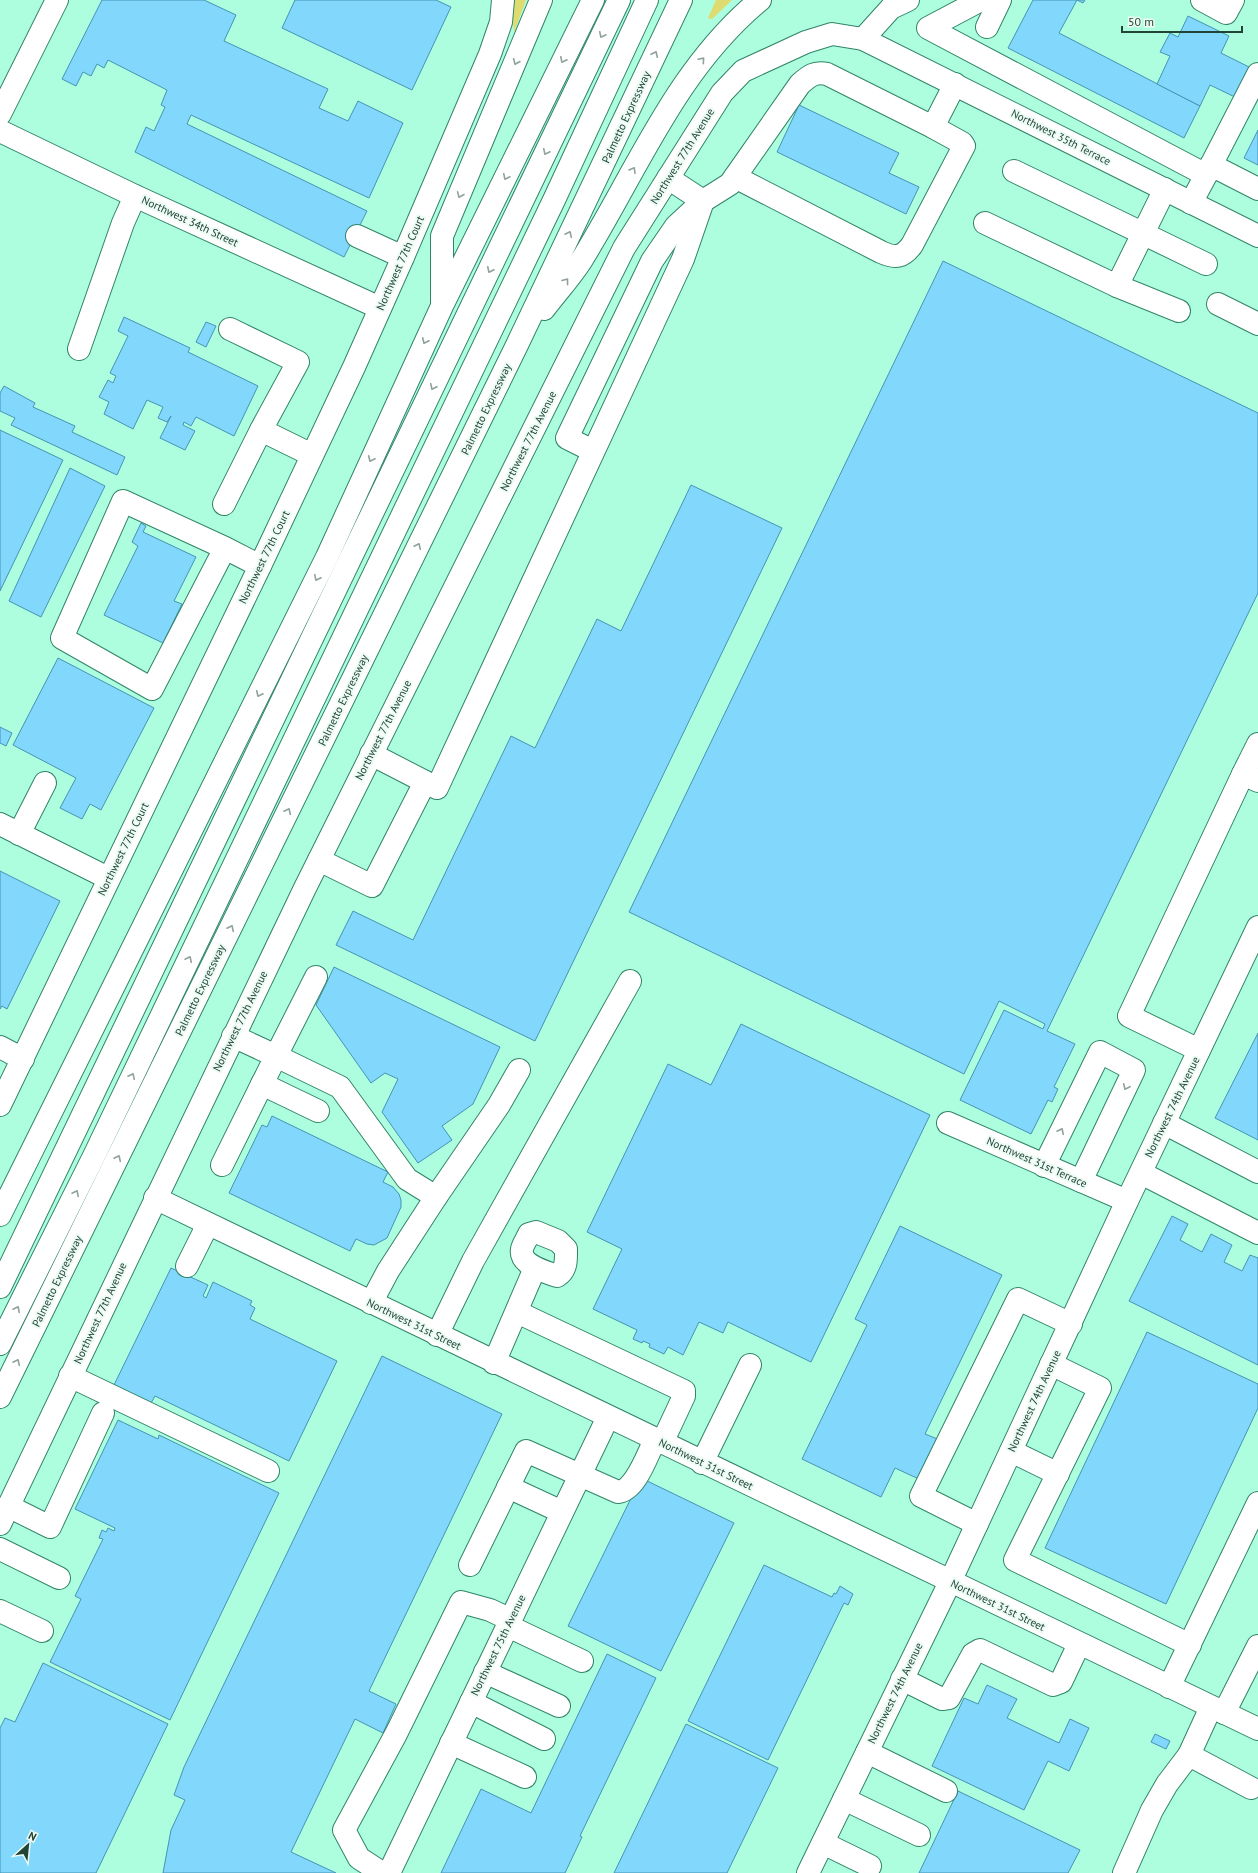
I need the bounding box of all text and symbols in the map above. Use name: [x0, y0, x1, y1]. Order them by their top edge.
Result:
scale bar: [1122, 8, 1242, 34]
text: 50 m: [1128, 14, 1154, 29]
one-way arrow: [599, 31, 607, 38]
one-way arrow: [650, 50, 658, 58]
one-way arrow: [560, 56, 568, 63]
one-way arrow: [697, 57, 704, 64]
one-way arrow: [513, 58, 521, 66]
street label: Palmetto Expressway: [599, 68, 654, 165]
street label: Northwest 77th Avenue: [647, 105, 717, 207]
street label: Northwest 35th Terrace: [1009, 106, 1113, 168]
one-way arrow: [543, 148, 551, 156]
one-way arrow: [628, 167, 635, 174]
one-way arrow: [503, 172, 511, 180]
one-way arrow: [456, 191, 464, 198]
street label: Northwest 34th Street: [140, 193, 241, 250]
street label: Northwest 77th Court: [373, 213, 427, 312]
one-way arrow: [564, 231, 572, 239]
one-way arrow: [487, 265, 495, 273]
one-way arrow: [561, 278, 568, 285]
one-way arrow: [422, 337, 430, 345]
street label: Palmetto Expressway: [458, 360, 515, 457]
one-way arrow: [430, 382, 438, 390]
street label: Northwest 77th Avenue: [497, 388, 559, 493]
one-way arrow: [368, 455, 376, 463]
street label: Northwest 77th Court: [235, 508, 293, 606]
one-way arrow: [413, 543, 421, 550]
one-way arrow: [314, 574, 322, 581]
street label: Palmetto Expressway: [315, 651, 372, 748]
street label: Northwest 77th Avenue: [352, 677, 414, 782]
one-way arrow: [256, 690, 264, 697]
street label: Northwest 77th Court: [94, 800, 152, 898]
one-way arrow: [283, 808, 291, 815]
one-way arrow: [226, 925, 234, 932]
street label: Palmetto Expressway: [172, 941, 229, 1038]
one-way arrow: [184, 956, 192, 963]
street label: Northwest 77th Avenue: [210, 968, 271, 1074]
street label: Northwest 74th Avenue: [1141, 1054, 1203, 1160]
one-way arrow: [127, 1073, 135, 1081]
one-way arrow: [1123, 1082, 1131, 1090]
one-way arrow: [1056, 1128, 1064, 1135]
street label: Northwest 31st Terrace: [985, 1134, 1090, 1191]
one-way arrow: [113, 1154, 121, 1162]
one-way arrow: [71, 1190, 78, 1197]
street label: Palmetto Expressway: [29, 1232, 86, 1329]
street label: Northwest 77th Avenue: [70, 1260, 130, 1366]
street label: Northwest 31st Street: [364, 1295, 464, 1353]
one-way arrow: [13, 1306, 20, 1314]
street label: Northwest 74th Avenue: [1004, 1348, 1064, 1454]
one-way arrow: [12, 1359, 20, 1366]
street label: Northwest 31st Street: [656, 1435, 756, 1493]
street label: Northwest 31st Street: [948, 1576, 1048, 1634]
street label: Northwest 75th Avenue: [467, 1592, 529, 1698]
street label: Northwest 74th Avenue: [864, 1640, 926, 1746]
north arrow: [8, 1825, 48, 1865]
text: N: [26, 1828, 39, 1844]

